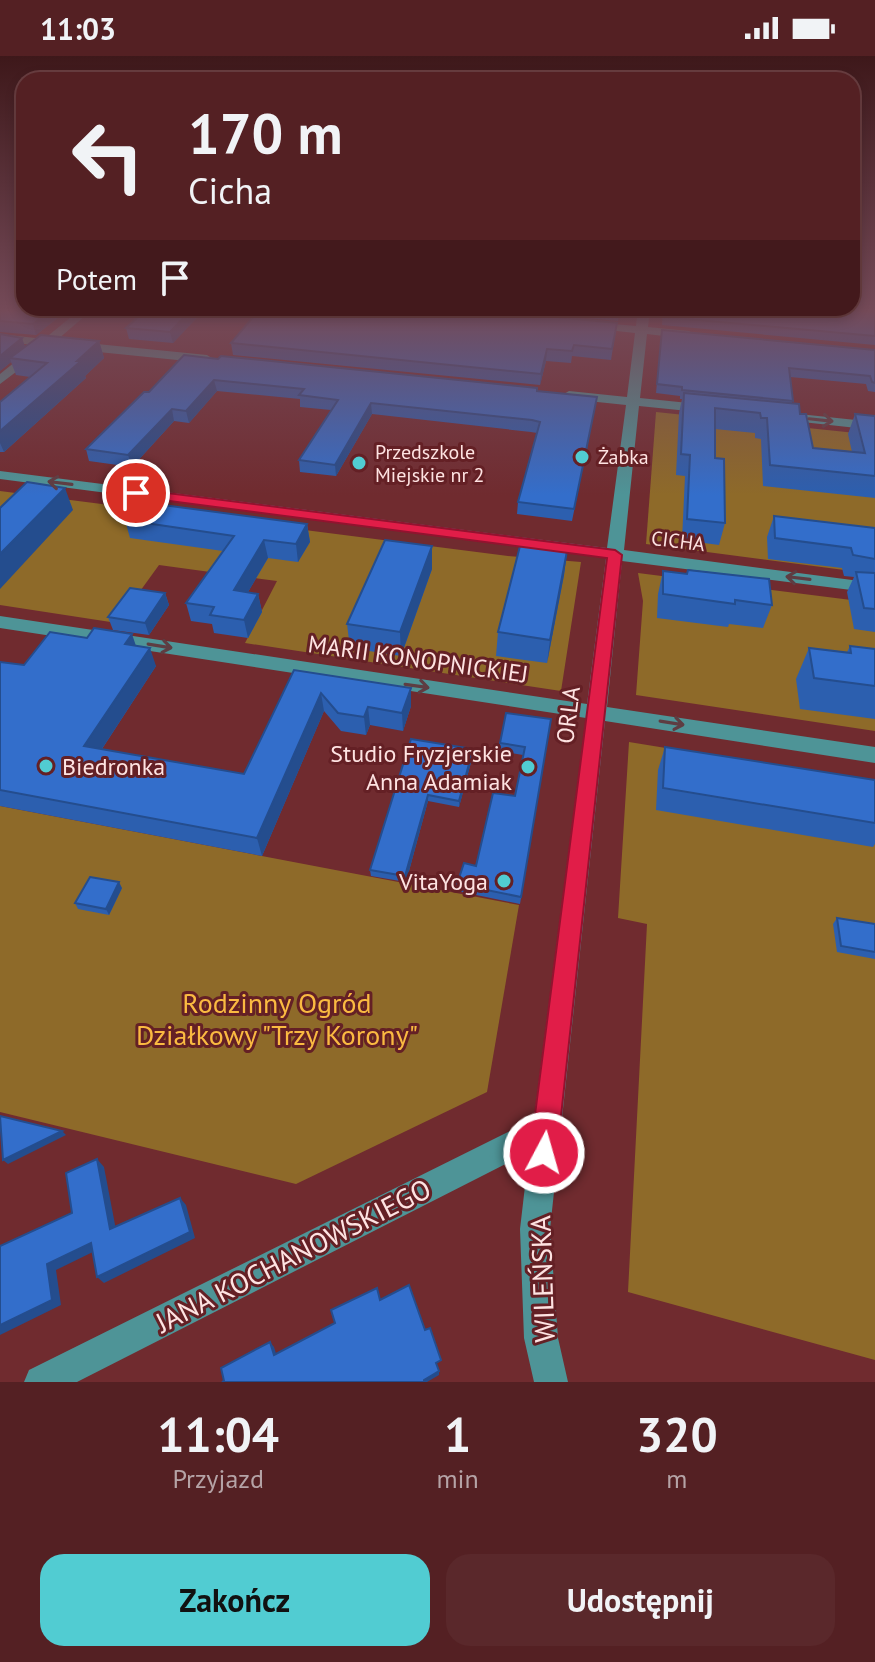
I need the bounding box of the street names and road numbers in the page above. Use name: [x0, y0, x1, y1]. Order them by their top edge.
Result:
street label: CICHA: [650, 525, 707, 557]
street label: MARII KONOPNICKIEJ: [306, 628, 530, 690]
street label: ORLA: [549, 685, 587, 745]
street label: JANA KOCHANOWSKIEGO: [148, 1169, 437, 1341]
street label: WILEŃSKA: [521, 1214, 563, 1343]

